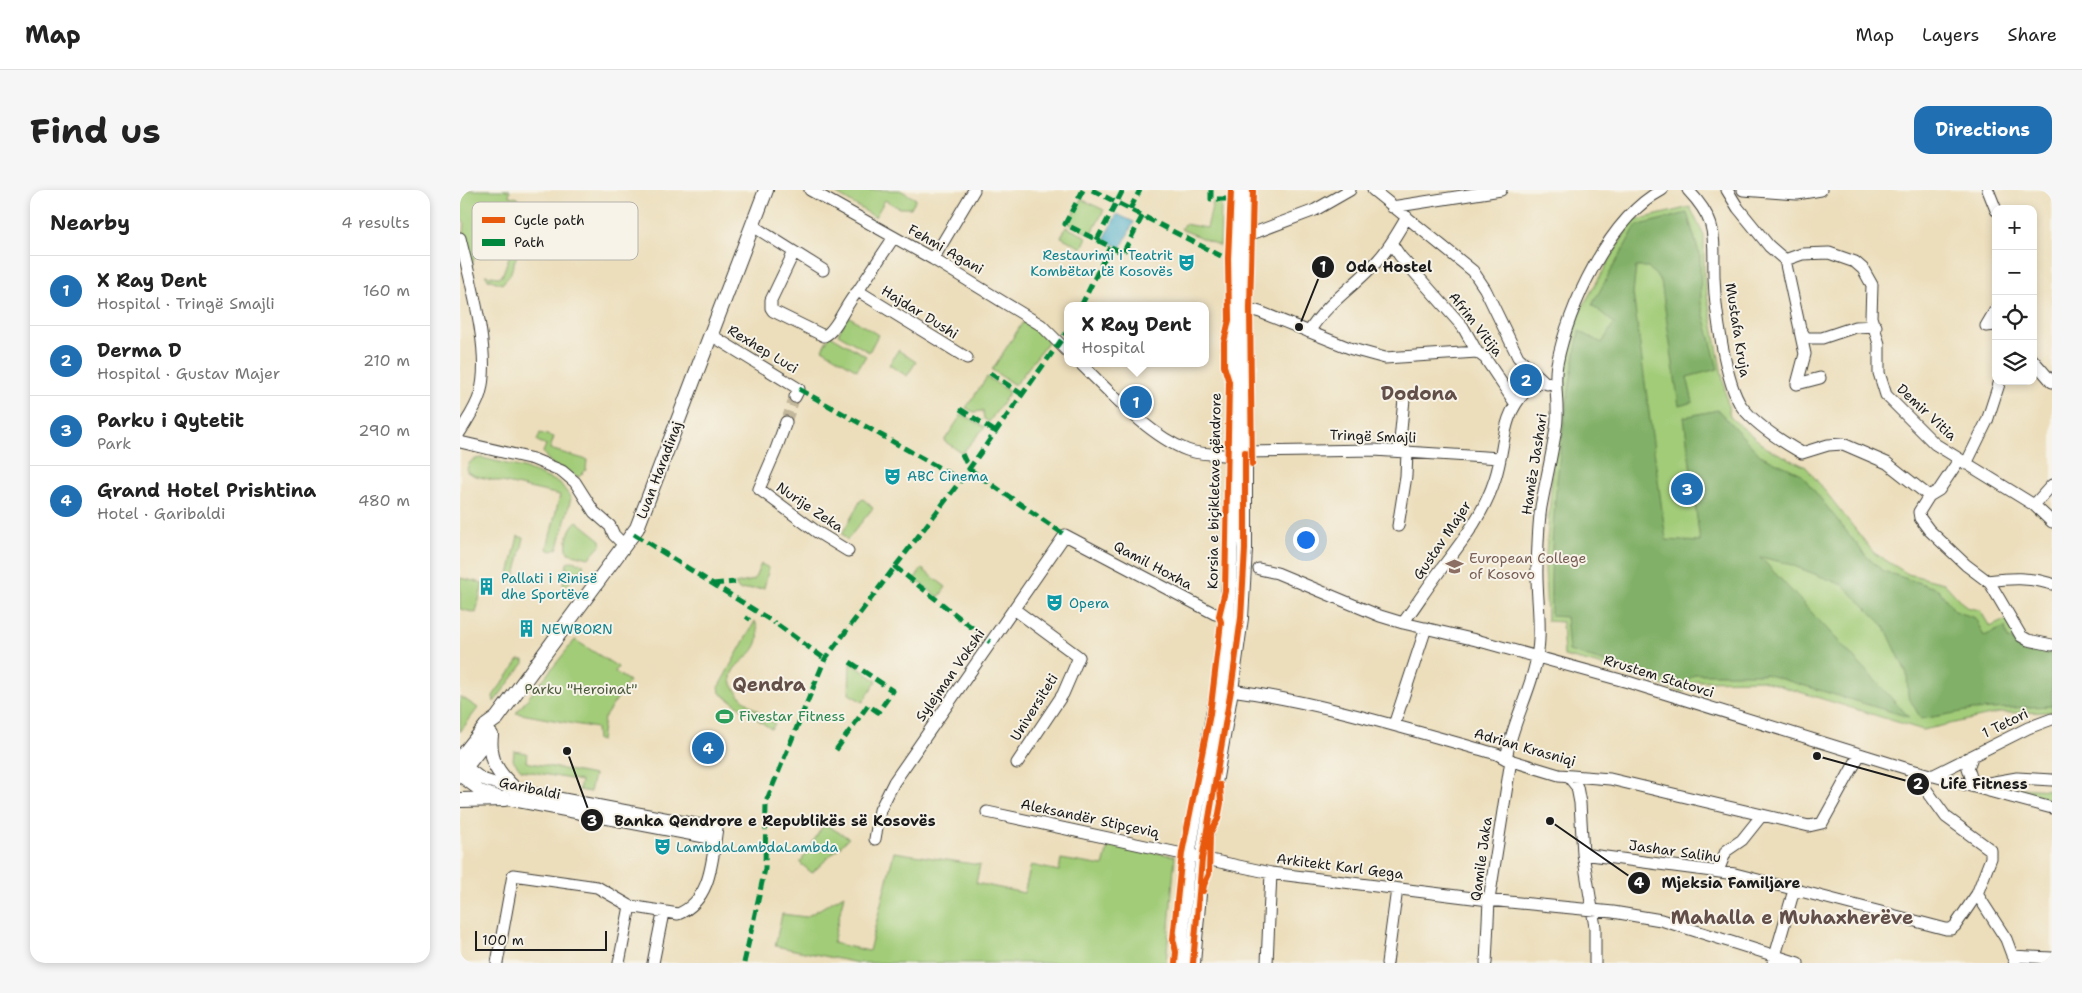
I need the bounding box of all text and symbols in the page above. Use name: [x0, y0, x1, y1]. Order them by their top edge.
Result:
text: Map: [25, 19, 81, 51]
text: Map: [1856, 23, 1894, 47]
text: Layers: [1922, 23, 1979, 47]
text: Share: [2007, 23, 2057, 47]
button: Directions: [1914, 106, 2052, 154]
text: Find us: [30, 107, 161, 154]
legend: [472, 202, 638, 260]
map controls: [1992, 205, 2037, 385]
button: +: [1992, 205, 2037, 250]
text: Nearby: [50, 209, 130, 237]
text: Cycle path: [514, 211, 585, 229]
text: 4 results: [341, 212, 410, 233]
street label: Fehmi Agani: [905, 220, 987, 278]
text: Path: [514, 233, 545, 251]
place label: Restaurimi i Teatrit Kombëtar të Kosovës: [1030, 246, 1173, 280]
button: −: [1992, 250, 2037, 295]
callout: Oda Hostel: [1310, 252, 1442, 282]
theatre icon: Restaurimi i Teatrit Kombëtar të Kosovës: [1177, 253, 1197, 273]
text: 1: [1320, 257, 1327, 277]
text: Oda Hostel: [1346, 257, 1432, 277]
text: X Ray Dent: [97, 268, 207, 293]
text: 1: [62, 280, 70, 301]
text: 160 m: [363, 280, 410, 301]
street label: Hajdar Dushi: [878, 281, 962, 343]
street label: Mustafa Kruja: [1722, 282, 1754, 379]
street label: Afrim Vitija: [1445, 288, 1507, 360]
text: Hospital · Tringë Smajli: [97, 293, 275, 314]
button: locate: [1992, 295, 2037, 340]
popup: [1064, 302, 1209, 367]
text: X Ray Dent: [1082, 312, 1191, 337]
street label: Rexhep Luci: [724, 321, 802, 377]
text: Hospital: [1082, 337, 1145, 358]
text: Derma D: [97, 338, 182, 363]
button: layers: [1992, 340, 2037, 385]
text: 2: [60, 350, 72, 371]
text: 210 m: [363, 350, 410, 371]
pin: 2: [1510, 361, 1542, 399]
text: Hospital · Gustav Majer: [97, 363, 280, 384]
street label: Demir Vitia: [1893, 380, 1961, 445]
district label: Dodona: [1381, 381, 1457, 406]
pin: 1: [1120, 383, 1152, 421]
street label: Korsia e biçikletave qëndrore: [1203, 393, 1225, 589]
text: Parku i Qytetit: [97, 408, 244, 433]
street label: Hamëz Jashari: [1517, 412, 1551, 516]
street label: Luan Haradinaj: [632, 419, 686, 521]
text: 3: [60, 420, 72, 441]
text: 290 m: [358, 420, 410, 441]
street label: Tringë Smajli: [1329, 425, 1417, 447]
text: Park: [97, 433, 131, 454]
theatre icon: ABC Cinema: [883, 466, 903, 486]
place label: ABC Cinema: [907, 467, 988, 485]
pin: 3: [1671, 470, 1703, 508]
text: Grand Hotel Prishtina: [97, 478, 316, 503]
street label: Nurije Zeka: [773, 478, 847, 536]
text: 4: [60, 490, 72, 511]
text: 480 m: [358, 490, 410, 511]
street label: Gustav Majer: [1409, 497, 1475, 583]
text: Hotel · Garibaldi: [97, 503, 225, 524]
your location: [1293, 527, 1319, 553]
street label: Qamil Hoxha: [1110, 537, 1196, 593]
place label: European College of Kosovo: [1469, 549, 1586, 583]
school or university icon: European College of Kosovo: [1445, 556, 1465, 576]
place label: Pallati i Rinisë dhe Sportëve: [501, 569, 597, 603]
building icon: Pallati i Rinisë dhe Sportëve: [477, 576, 497, 596]
theatre icon: Opera: [1045, 593, 1065, 613]
place label: Opera: [1069, 594, 1109, 612]
building icon: NEWBORN: [517, 619, 537, 639]
place label: NEWBORN: [541, 620, 613, 638]
street label: Sylejman Vokshi: [911, 625, 989, 725]
street label: Rrustem Statovci: [1602, 651, 1716, 701]
street label: Universiteti: [1006, 670, 1062, 744]
district label: Qendra: [732, 672, 806, 697]
park label: Parku "Heroinat": [524, 680, 638, 698]
street label: 1 Tetori: [1979, 704, 2031, 742]
sports icon: Fivestar Fitness: [715, 706, 735, 726]
place label: Fivestar Fitness: [739, 707, 845, 725]
street label: Adrian Krasniqi: [1472, 724, 1578, 770]
pin: 4: [692, 729, 724, 767]
callout: Life Fitness: [1906, 769, 2038, 799]
street label: Garibaldi: [497, 773, 563, 803]
text: 2: [1913, 774, 1924, 794]
text: Life Fitness: [1940, 774, 2028, 794]
street label: Aleksandër Stipçeviq: [1019, 795, 1163, 842]
callout: Banka Qendrore e Republikës së Kosovës: [579, 805, 946, 835]
text: 3: [587, 811, 597, 831]
text: Banka Qendrore e Republikës së Kosovës: [614, 811, 936, 831]
street label: Qamile Jaka: [1466, 816, 1496, 902]
street label: Jashar Salihu: [1628, 836, 1722, 866]
theatre icon: LambdaLambdaLambda: [652, 837, 672, 857]
place label: LambdaLambdaLambda: [676, 838, 839, 856]
street label: Arkitekt Karl Gega: [1276, 849, 1405, 883]
callout: Mjeksia Familjare: [1626, 868, 1810, 898]
text: 4: [1634, 873, 1645, 893]
text: Mjeksia Familjare: [1662, 873, 1800, 893]
district label: Mahalla e Muhaxherëve: [1671, 905, 1913, 930]
scale bar: [475, 928, 608, 951]
text: 100 m: [482, 931, 524, 949]

